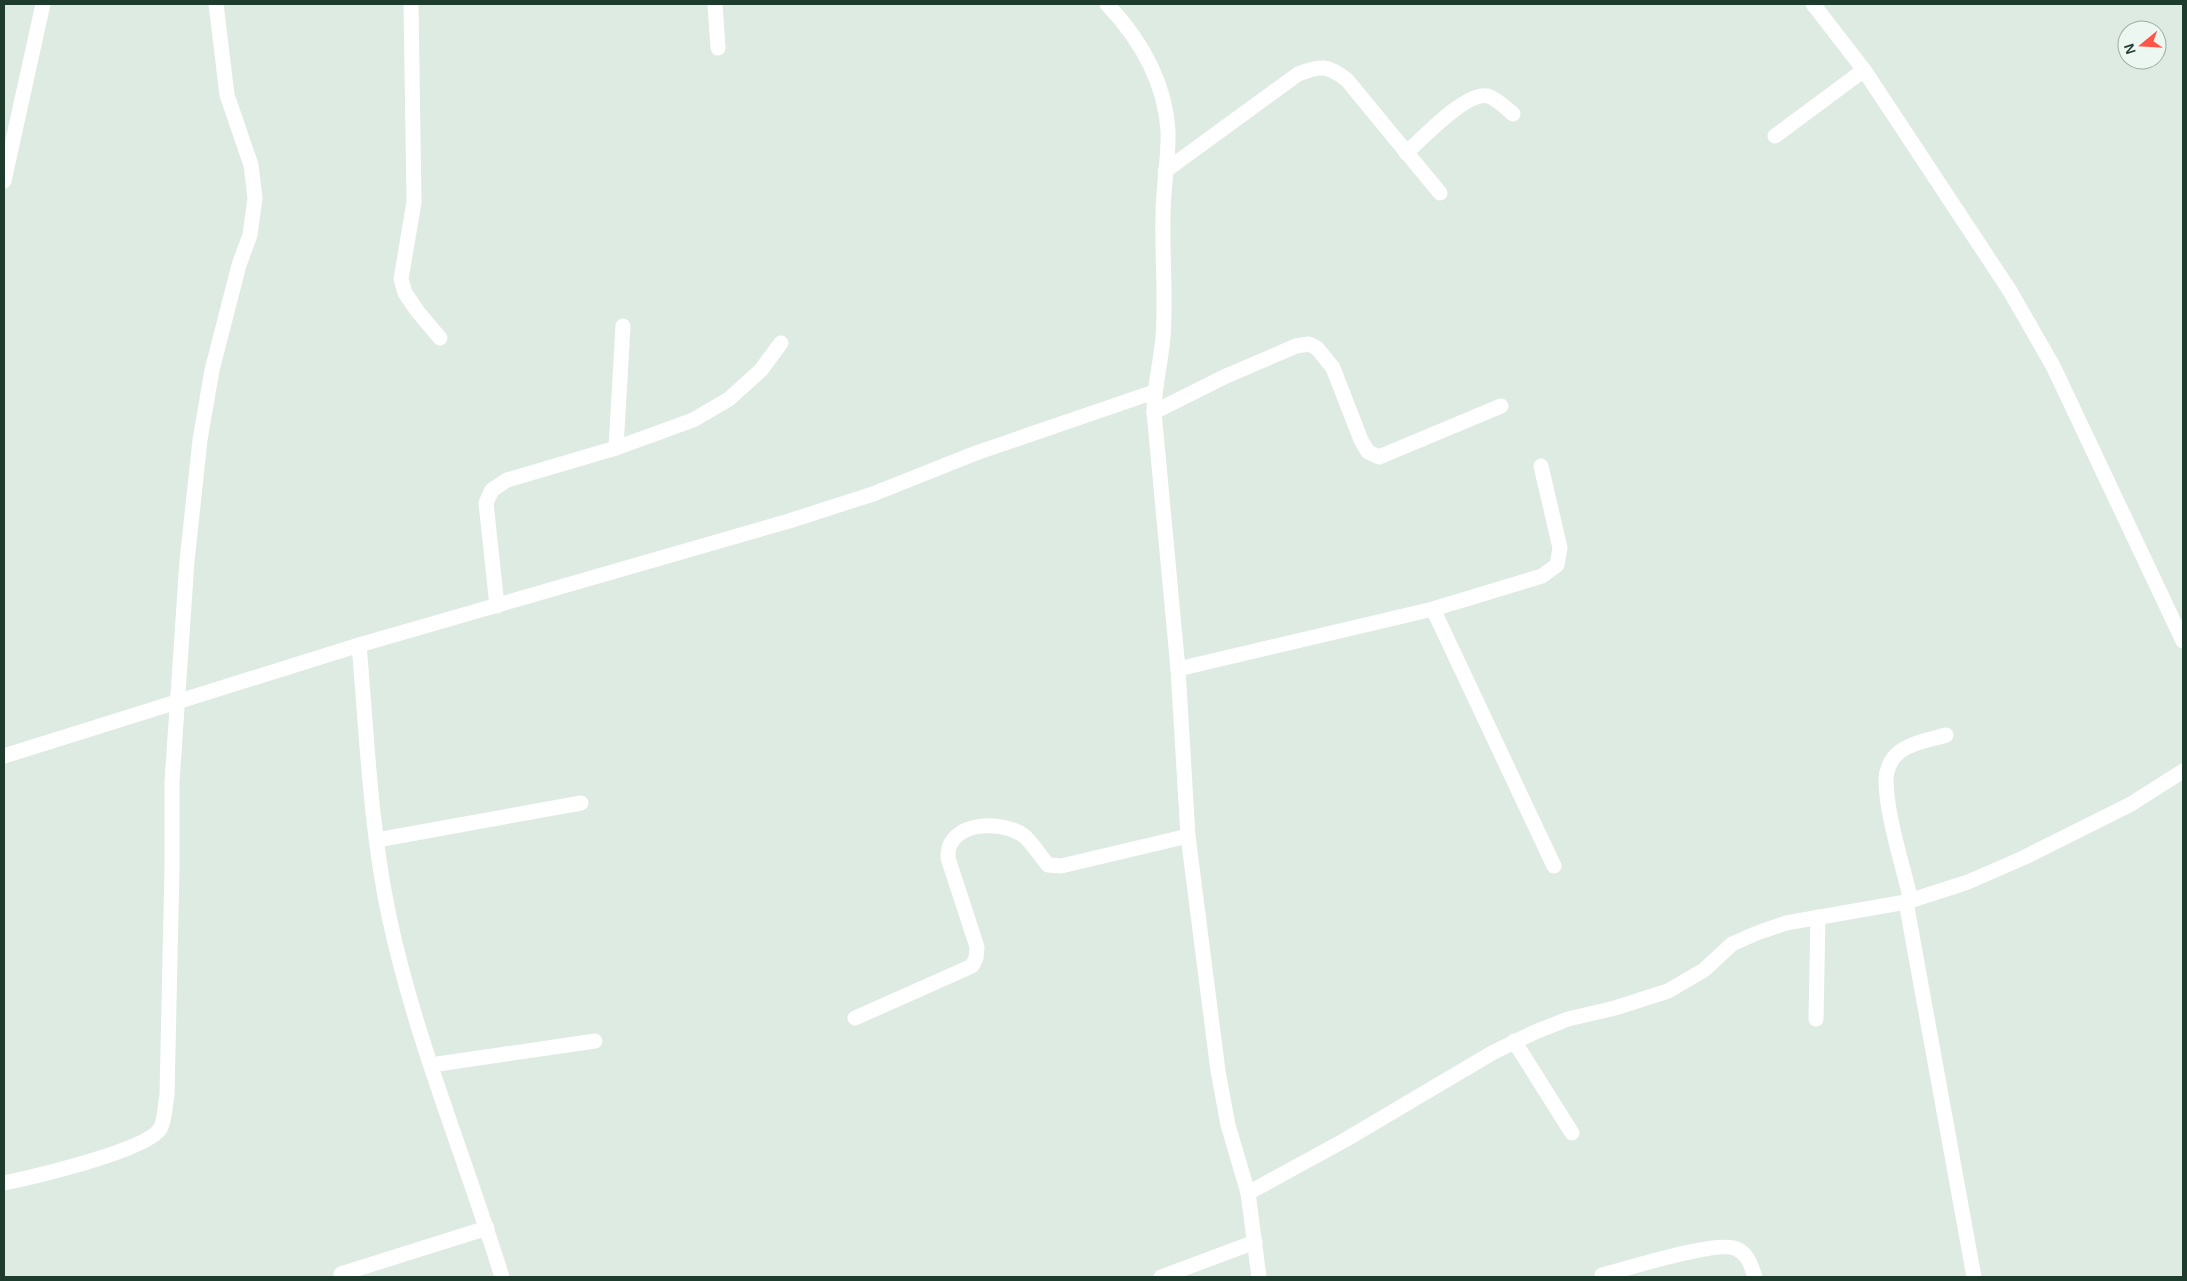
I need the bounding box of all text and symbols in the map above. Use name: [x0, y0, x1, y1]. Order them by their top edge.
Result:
north arrow: [2117, 20, 2167, 70]
text: N: [2120, 42, 2139, 56]

